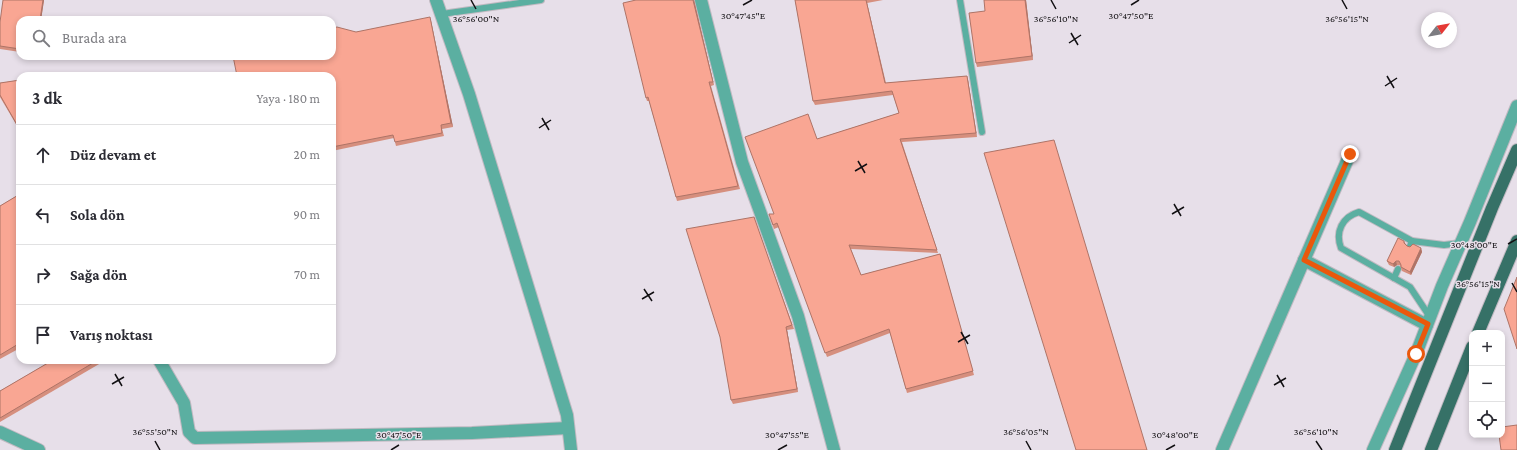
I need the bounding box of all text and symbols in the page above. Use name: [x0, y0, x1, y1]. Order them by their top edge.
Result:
text: 30°47'45"E: [721, 10, 766, 21]
text: 30°47'50"E: [1109, 10, 1154, 21]
north arrow: [1421, 12, 1457, 48]
text: 36°56'00"N: [453, 13, 500, 24]
text: 36°56'10"N: [1034, 13, 1079, 24]
text: 36°56'15"N: [1325, 13, 1369, 24]
search box: [16, 16, 336, 60]
icon: search: [30, 27, 52, 49]
text: Burada ara: [62, 30, 127, 46]
text: 3 dk: [32, 89, 62, 108]
text: Yaya · 180 m: [256, 91, 320, 106]
icon: ahead: [32, 144, 54, 166]
route end: [1341, 145, 1359, 163]
text: Düz devam et: [70, 147, 156, 163]
text: 20 m: [294, 147, 320, 162]
icon: left: [32, 204, 54, 226]
text: Sola dön: [70, 207, 125, 223]
text: 90 m: [293, 207, 320, 222]
text: 30°48'00"E: [1451, 239, 1498, 250]
icon: right: [32, 264, 54, 286]
text: Sağa dön: [70, 267, 127, 283]
text: 70 m: [294, 267, 320, 282]
text: 36°56'15"N: [1456, 278, 1500, 289]
icon: arrive: [32, 324, 54, 346]
text: Varış noktası: [70, 327, 153, 343]
map controls: [1469, 330, 1505, 438]
button: +: [1469, 330, 1505, 366]
route start: [1407, 345, 1425, 363]
button: −: [1469, 366, 1505, 402]
button: locate: [1469, 402, 1505, 438]
text: 36°55'50"N: [133, 426, 178, 437]
text: 36°56'05"N: [1003, 426, 1049, 437]
text: 36°56'10"N: [1294, 426, 1339, 437]
text: 30°47'50"E: [377, 429, 422, 440]
text: 30°47'55"E: [765, 429, 810, 440]
text: 30°48'00"E: [1152, 429, 1199, 440]

